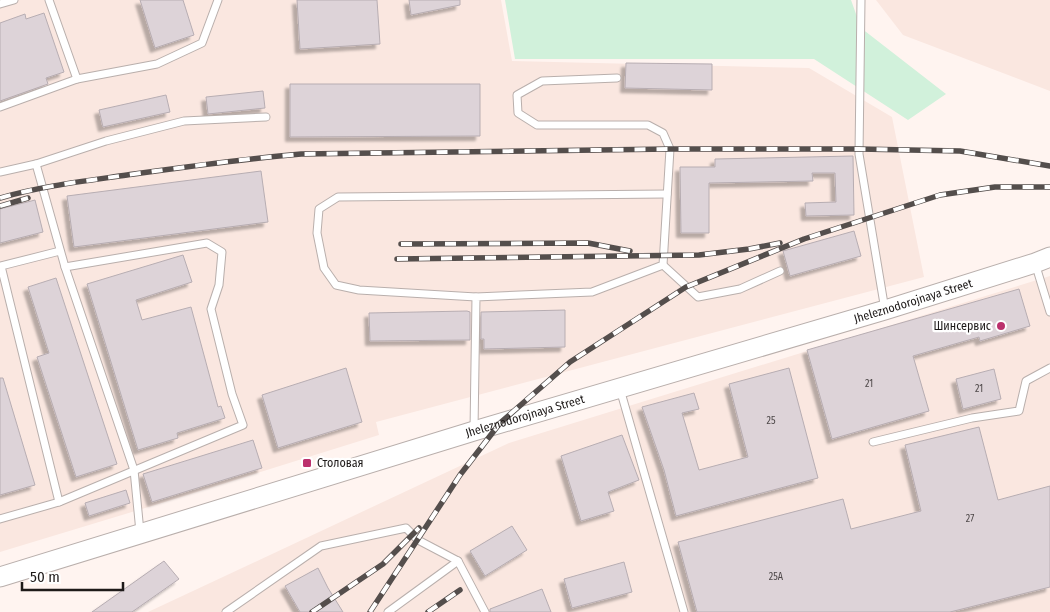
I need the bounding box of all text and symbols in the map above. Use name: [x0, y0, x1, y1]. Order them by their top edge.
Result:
street label: Jheleznodorojnaya Street: [852, 276, 974, 326]
place label: Шинсервис: [933, 319, 991, 333]
marker: Шинсервис: [995, 320, 1007, 332]
house number: 21: [865, 378, 873, 390]
house number: 21: [975, 383, 983, 395]
street label: Jheleznodorojnaya Street: [464, 392, 586, 440]
house number: 25: [767, 415, 776, 427]
place label: Столовая: [317, 456, 363, 470]
marker: Столовая: [301, 457, 313, 469]
house number: 27: [966, 513, 974, 525]
scale bar: [22, 560, 124, 592]
text: 50 m: [30, 568, 60, 586]
house number: 25А: [769, 571, 784, 583]

